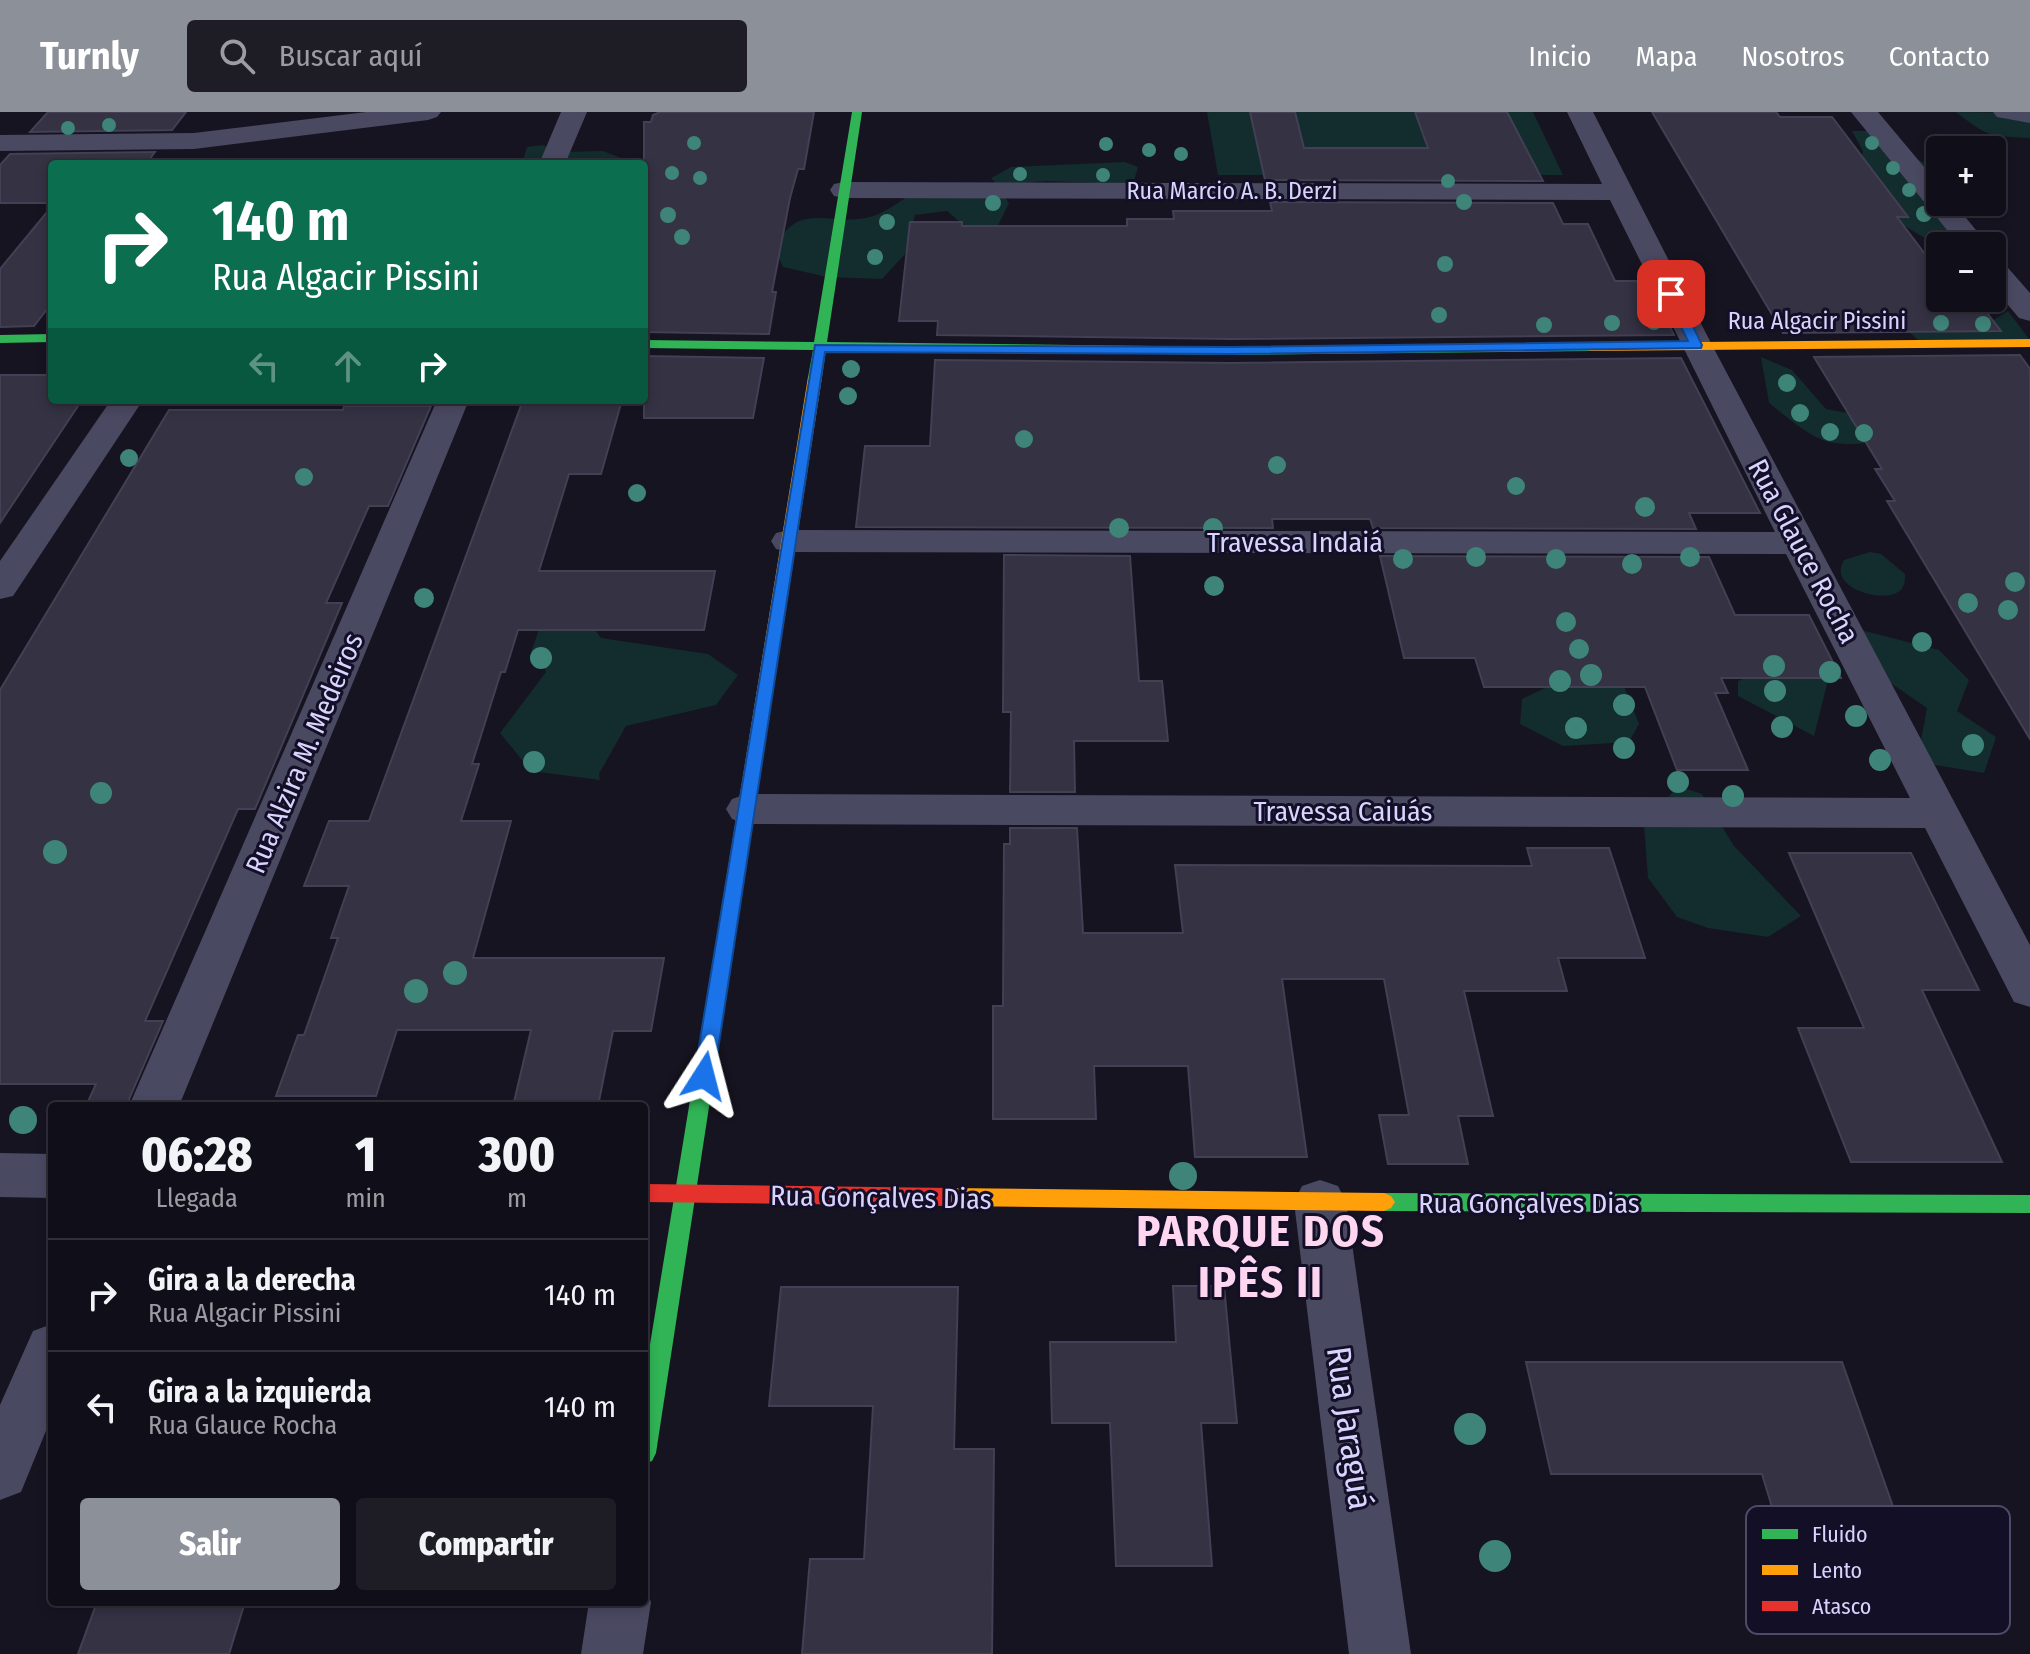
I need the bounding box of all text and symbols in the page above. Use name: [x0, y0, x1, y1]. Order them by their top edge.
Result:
search box: [187, 20, 747, 92]
text: Turnly: [40, 33, 139, 79]
icon: search: [215, 34, 259, 78]
text: Buscar aquí: [279, 38, 422, 74]
text: Inicio: [1529, 40, 1591, 73]
text: Mapa: [1635, 40, 1697, 73]
text: Nosotros: [1741, 40, 1845, 73]
text: Contacto: [1889, 40, 1990, 73]
map controls: [1926, 136, 2006, 312]
button: +: [1926, 136, 2006, 216]
street label: Rua Marcio A. B. Derzi: [1127, 177, 1337, 205]
text: 140 m: [212, 188, 349, 255]
icon: right: [80, 192, 184, 296]
button: −: [1926, 232, 2006, 312]
text: Rua Algacir Pissini: [212, 256, 480, 300]
pin: [1637, 260, 1705, 328]
icon: arrive: [1649, 272, 1693, 316]
street label: Rua Algacir Pissini: [1728, 307, 1906, 335]
icon: left: [242, 344, 286, 388]
icon: ahead: [326, 344, 370, 388]
icon: right: [410, 344, 454, 388]
street label: Rua Glauce Rocha: [1741, 454, 1866, 649]
street label: Travessa Indaiá: [1207, 526, 1383, 559]
street label: Rua Alzira M. Medeiros: [239, 628, 370, 878]
street label: Travessa Caiuás: [1253, 795, 1433, 828]
position arrow: [662, 1034, 746, 1118]
text: 06:28: [141, 1126, 253, 1184]
text: 1: [355, 1126, 376, 1184]
text: 300: [479, 1126, 555, 1184]
street label: Rua Gonçalves Dias: [770, 1179, 992, 1216]
text: Llegada: [156, 1183, 238, 1214]
text: min: [346, 1183, 386, 1214]
text: m: [507, 1183, 527, 1214]
street label: Rua Gonçalves Dias: [1418, 1187, 1640, 1220]
district label: PARQUE DOS IPÊS II: [1136, 1205, 1386, 1309]
text: Gira a la derecha: [148, 1262, 356, 1298]
icon: right: [80, 1273, 124, 1317]
text: 140 m: [544, 1277, 616, 1313]
text: Rua Algacir Pissini: [148, 1298, 341, 1329]
street label: Rua Jaraguá: [1318, 1344, 1381, 1512]
text: Gira a la izquierda: [148, 1374, 371, 1410]
icon: left: [80, 1385, 124, 1429]
text: 140 m: [544, 1389, 616, 1425]
text: Rua Glauce Rocha: [148, 1410, 337, 1441]
button: Salir: [80, 1498, 340, 1590]
button: Compartir: [356, 1498, 616, 1590]
legend: [1746, 1506, 2010, 1634]
text: Fluido: [1812, 1521, 1868, 1548]
text: Lento: [1812, 1557, 1862, 1584]
text: Atasco: [1812, 1593, 1871, 1620]

